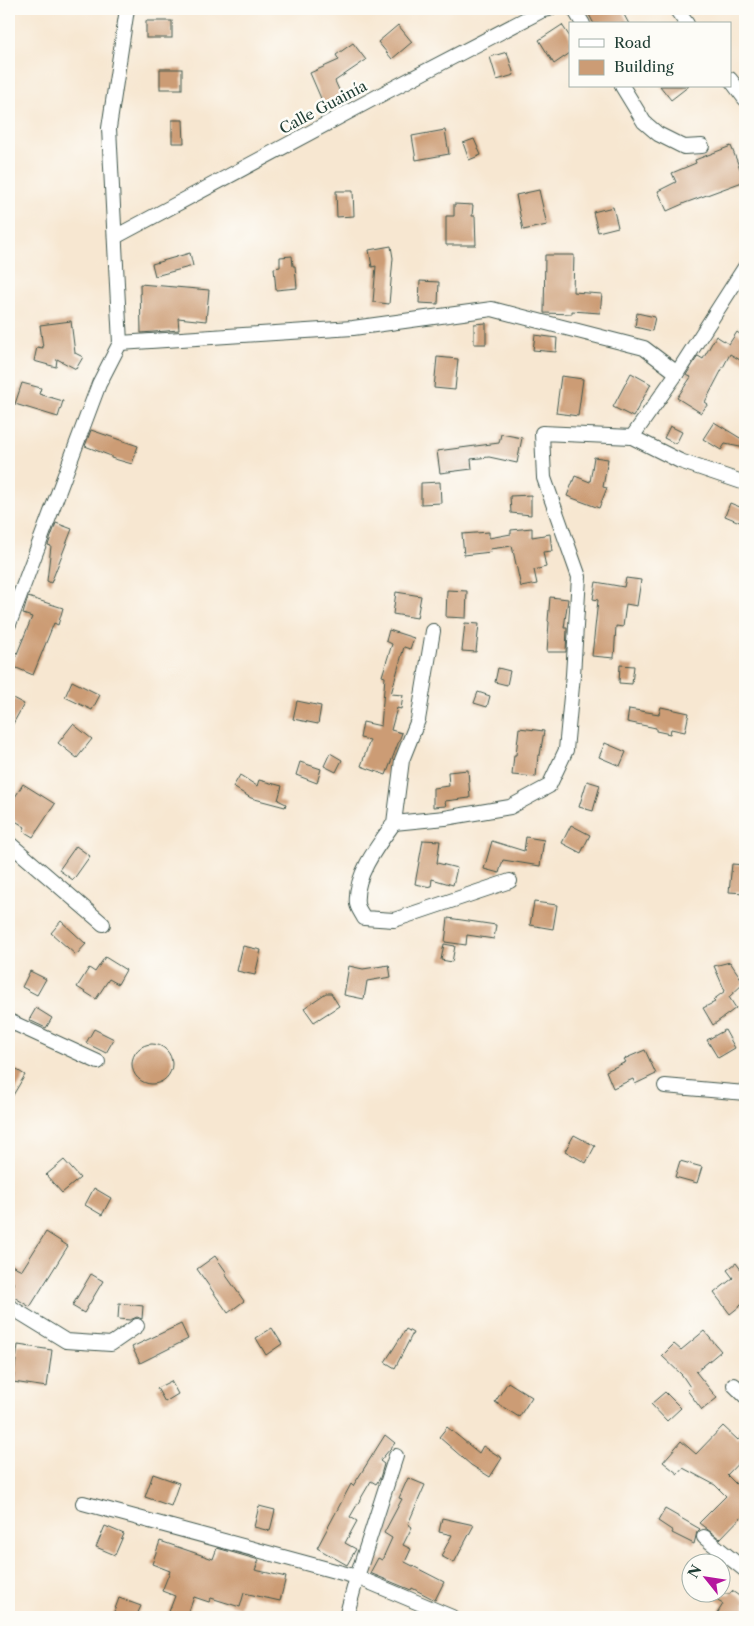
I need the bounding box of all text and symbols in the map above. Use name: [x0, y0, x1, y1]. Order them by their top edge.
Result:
legend: [569, 22, 732, 88]
text: Road: [614, 33, 651, 52]
text: Building: [614, 57, 674, 76]
street label: Calle Guainía: [276, 76, 370, 138]
north arrow: [682, 1554, 732, 1604]
text: N: [684, 1562, 706, 1581]

